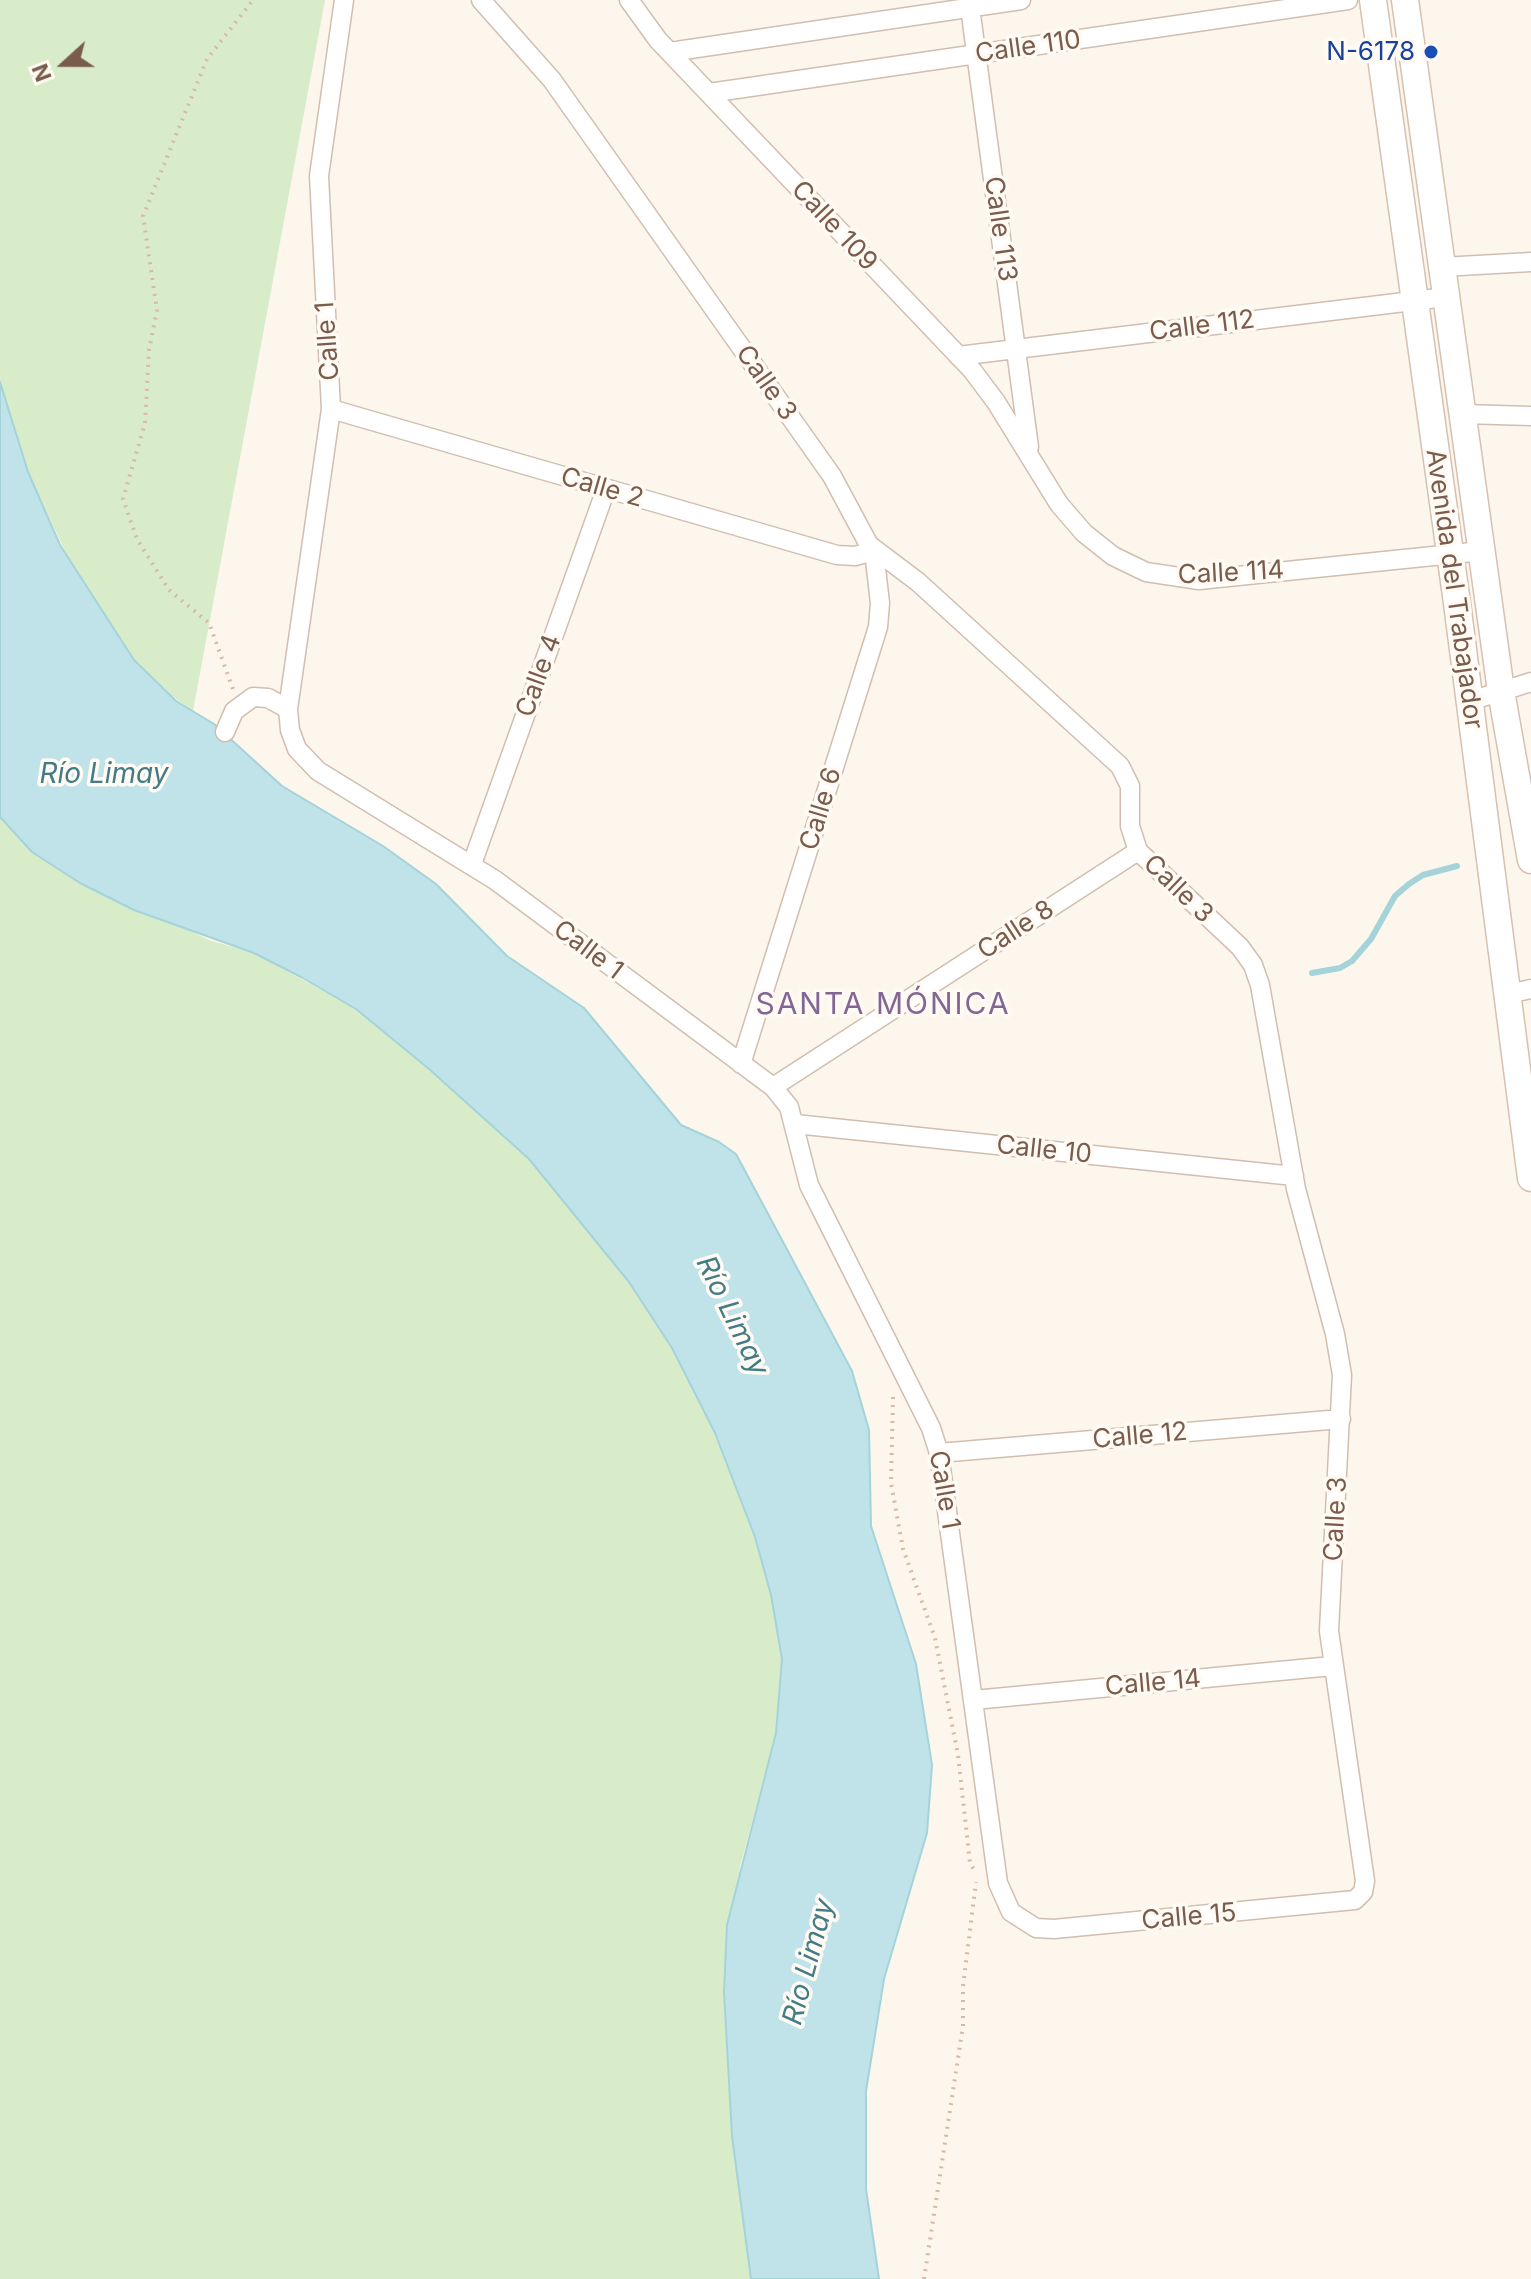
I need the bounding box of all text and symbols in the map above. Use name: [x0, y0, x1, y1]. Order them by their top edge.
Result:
north arrow: [24, 24, 104, 104]
street label: Calle 110: [973, 24, 1083, 70]
place label: N-6178: [1326, 36, 1415, 68]
marker: N-6178: [1422, 43, 1440, 61]
text: N: [26, 60, 57, 85]
street label: Calle 109: [784, 174, 884, 278]
street label: Calle 113: [977, 174, 1023, 284]
street label: Calle 1: [310, 300, 346, 382]
street label: Calle 112: [1148, 304, 1256, 348]
street label: Calle 3: [729, 339, 803, 427]
street label: Avenida del Trabajador: [1419, 447, 1489, 731]
street label: Calle 2: [557, 461, 647, 515]
street label: Calle 114: [1177, 555, 1285, 591]
street label: Calle 4: [510, 631, 568, 721]
water label: Río Limay: [39, 758, 169, 792]
street label: Calle 6: [794, 764, 848, 854]
street label: Calle 3: [1137, 848, 1219, 930]
street label: Calle 8: [972, 894, 1060, 966]
street label: Calle 1: [547, 914, 629, 986]
district label: SANTA MÓNICA: [755, 987, 1011, 1023]
street label: Calle 10: [995, 1129, 1093, 1171]
water label: Río Limay: [689, 1251, 775, 1381]
street label: Calle 12: [1091, 1416, 1189, 1456]
street label: Calle 1: [922, 1448, 966, 1532]
street label: Calle 3: [1318, 1476, 1354, 1562]
street label: Calle 14: [1104, 1663, 1202, 1703]
water label: Río Limay: [776, 1895, 842, 2029]
street label: Calle 15: [1140, 1897, 1238, 1937]

